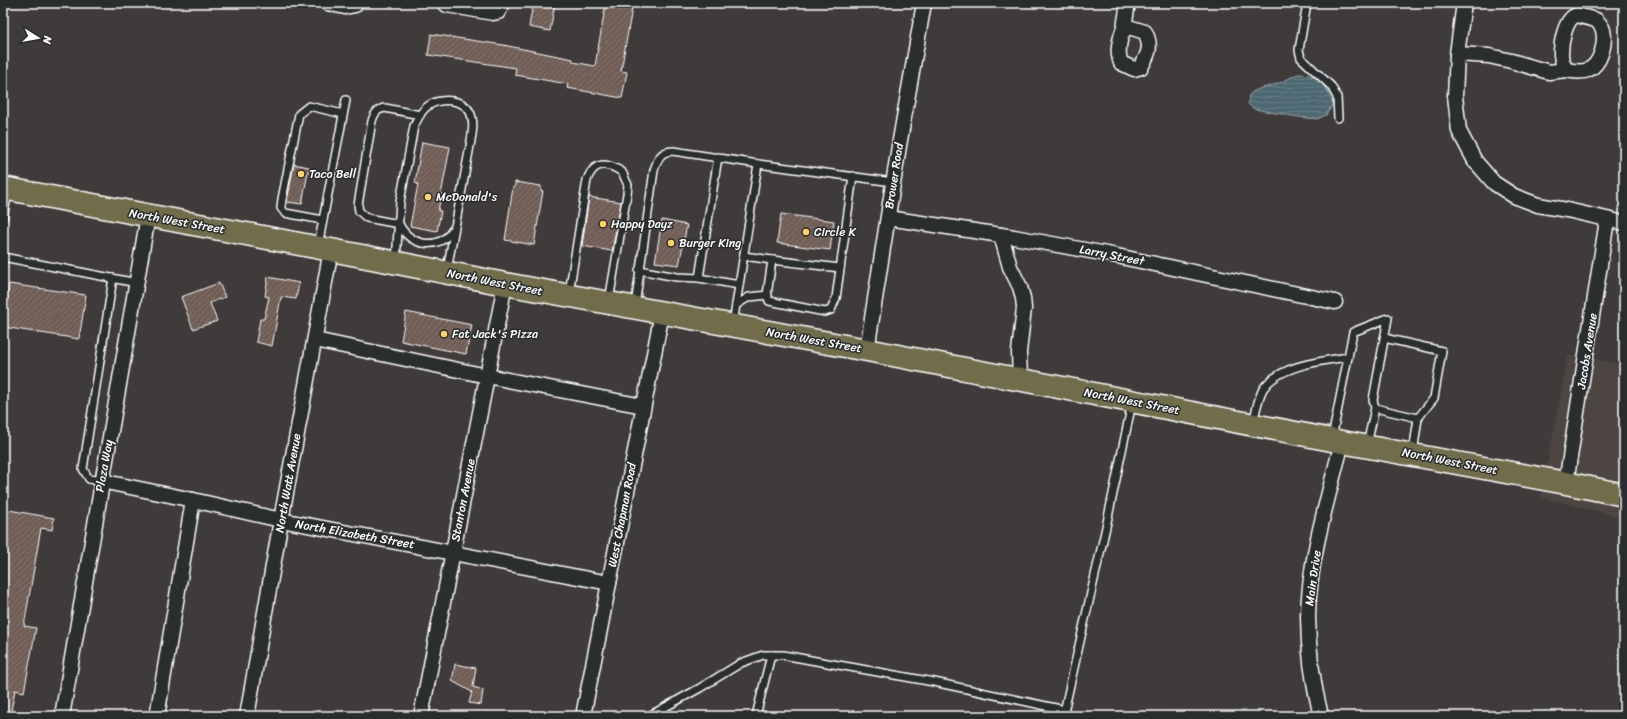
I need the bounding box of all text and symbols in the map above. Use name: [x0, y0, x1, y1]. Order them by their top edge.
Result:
north arrow: [18, 18, 58, 58]
text: N: [37, 33, 58, 46]
street label: Brower Road: [878, 140, 910, 211]
place label: Taco Bell: [309, 163, 357, 185]
marker: Taco Bell: [296, 169, 306, 179]
place label: McDonald's: [436, 186, 498, 208]
marker: McDonald's: [423, 192, 433, 202]
street label: North West Street: [127, 202, 227, 240]
place label: Happy Dayz: [611, 213, 673, 235]
marker: Happy Dayz: [598, 219, 608, 229]
place label: Circle K: [814, 221, 856, 243]
marker: Circle K: [801, 227, 811, 237]
place label: Burger King: [679, 232, 741, 254]
marker: Burger King: [666, 238, 676, 248]
street label: Larry Street: [1078, 238, 1147, 272]
street label: North West Street: [445, 262, 545, 302]
street label: Jacobs Avenue: [1570, 312, 1604, 391]
street label: North West Street: [764, 321, 864, 359]
place label: Fat Jack's Pizza: [452, 323, 539, 345]
marker: Fat Jack's Pizza: [439, 329, 449, 339]
street label: North West Street: [1082, 381, 1182, 421]
street label: North Watt Avenue: [268, 431, 308, 535]
street label: Plaza Way: [89, 437, 120, 494]
street label: North West Street: [1400, 441, 1500, 481]
street label: Stanton Avenue: [444, 457, 482, 543]
street label: West Chapman Road: [601, 459, 643, 569]
street label: North Elizabeth Street: [294, 513, 416, 555]
street label: Main Drive: [1298, 549, 1328, 607]

